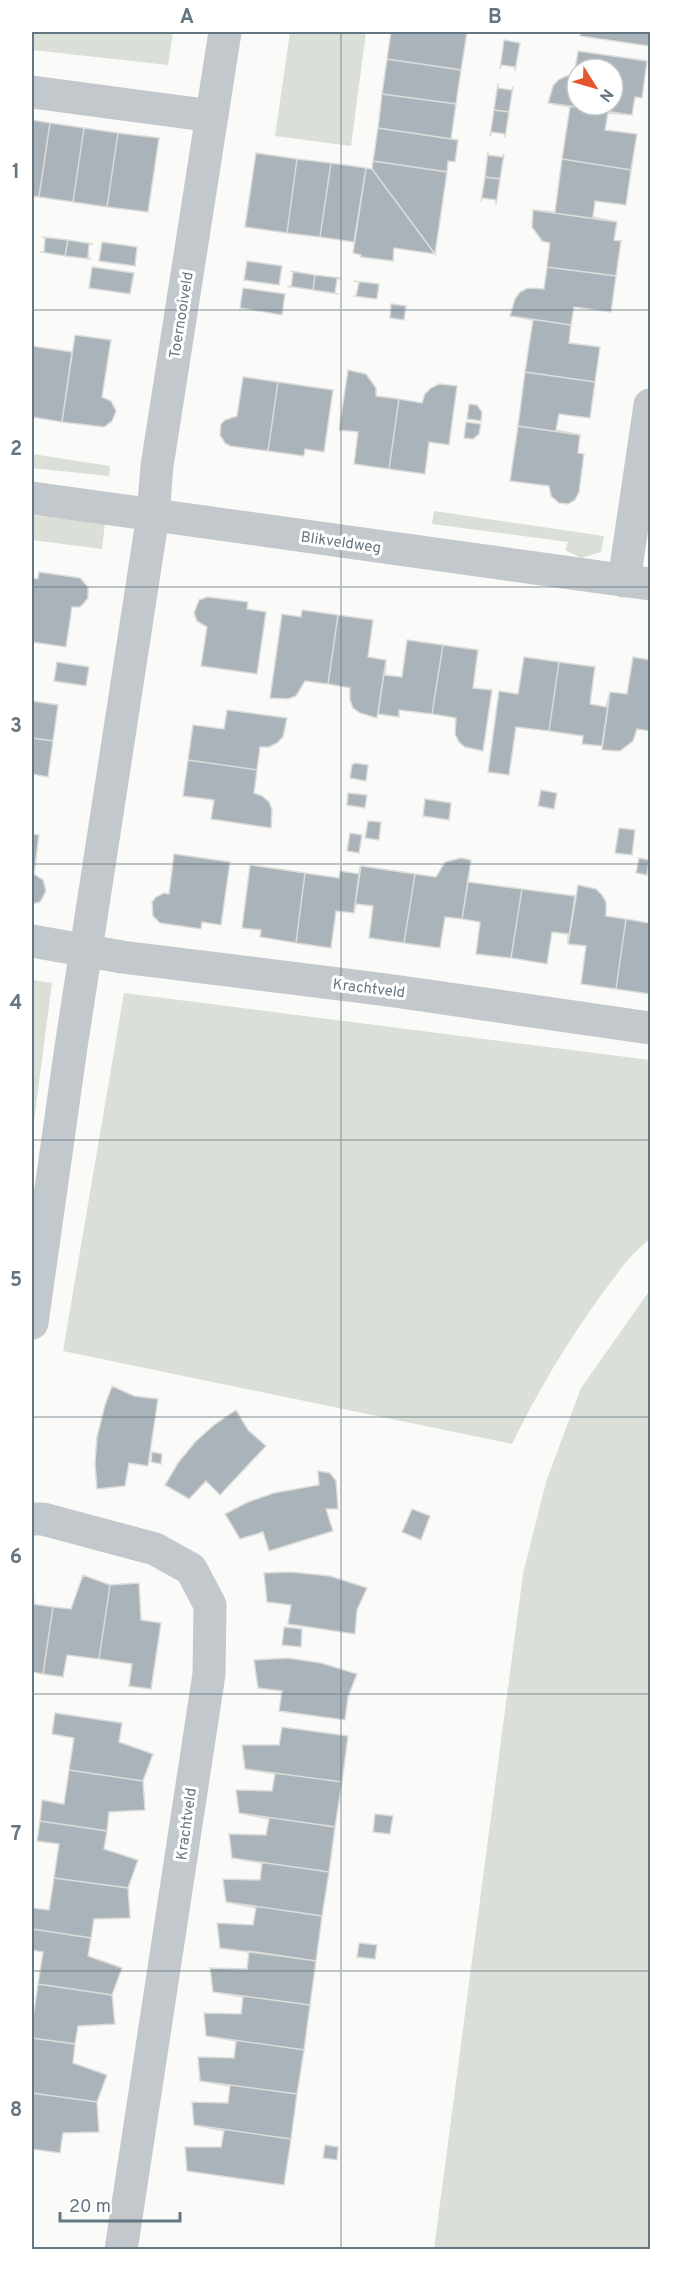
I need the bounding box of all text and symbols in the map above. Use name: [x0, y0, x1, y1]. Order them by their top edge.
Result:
text: A: [180, 5, 194, 31]
text: B: [488, 5, 502, 31]
north arrow: [565, 57, 625, 117]
text: N: [594, 84, 617, 105]
text: 1: [12, 160, 20, 186]
street label: Toernooiveld: [166, 271, 199, 360]
text: 2: [10, 437, 22, 463]
street label: Blikveldweg: [300, 528, 382, 559]
text: 3: [10, 714, 22, 740]
street label: Krachtveld: [332, 976, 406, 1003]
text: 4: [10, 991, 22, 1017]
text: 5: [10, 1268, 22, 1294]
text: 6: [10, 1545, 22, 1571]
street label: Krachtveld: [173, 1787, 202, 1862]
text: 7: [11, 1822, 21, 1848]
text: 8: [10, 2098, 22, 2124]
scale bar: [60, 2185, 180, 2223]
text: 20 m: [69, 2196, 111, 2219]

